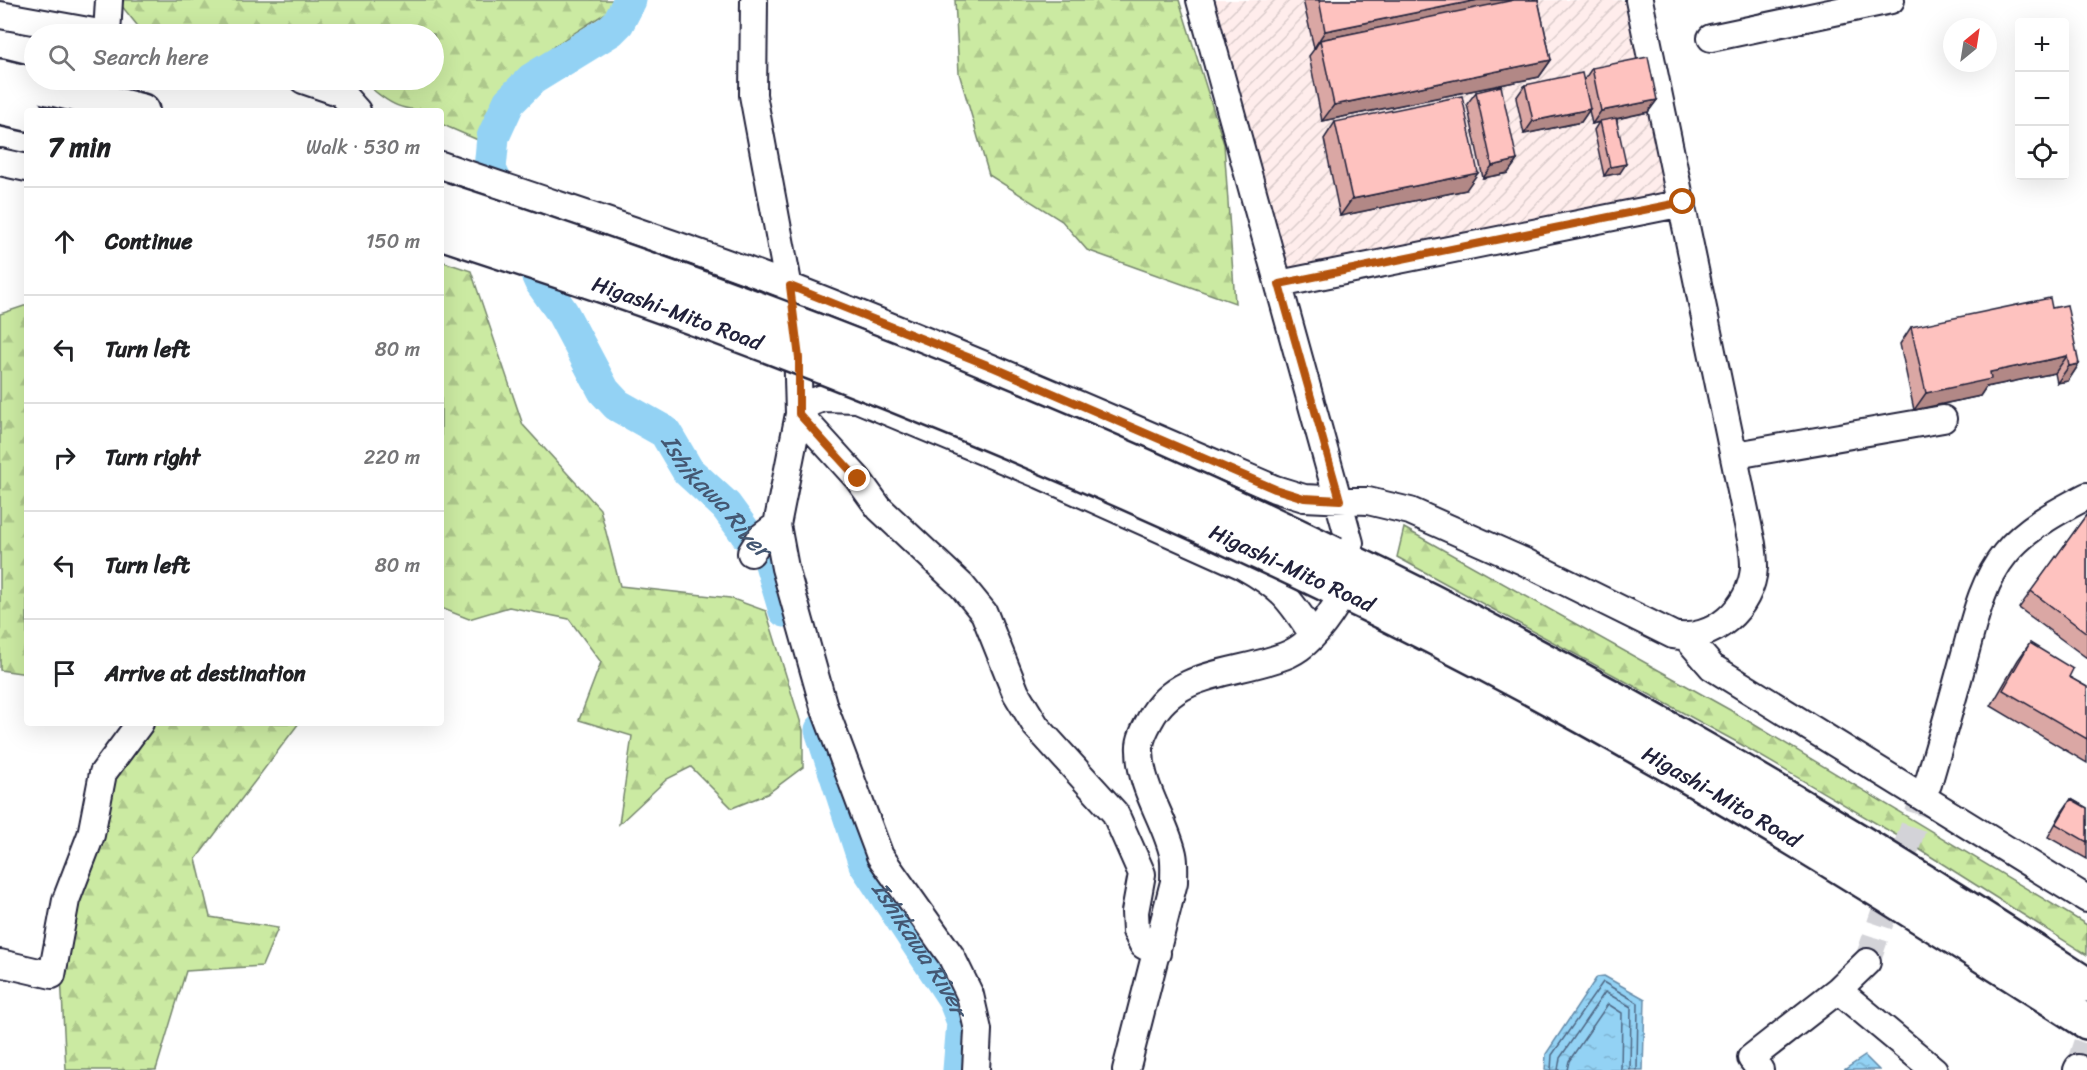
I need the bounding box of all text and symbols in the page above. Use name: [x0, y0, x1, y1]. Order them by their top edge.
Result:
north arrow: [1943, 18, 1997, 72]
map controls: [2015, 18, 2069, 180]
button: +: [2015, 18, 2069, 72]
search box: [24, 24, 444, 90]
text: Search here: [93, 38, 209, 77]
icon: search: [45, 41, 78, 74]
button: −: [2015, 72, 2069, 126]
text: 7 min: [48, 124, 111, 170]
button: locate: [2015, 126, 2069, 180]
text: Walk · 530 m: [306, 130, 420, 165]
route start: [1669, 188, 1695, 214]
text: Continue: [105, 222, 193, 261]
text: 150 m: [366, 224, 420, 259]
icon: ahead: [48, 225, 81, 258]
street label: Higashi-Mito Road: [587, 264, 770, 362]
text: Turn left: [105, 330, 190, 369]
text: 80 m: [375, 332, 420, 367]
icon: left: [48, 333, 81, 366]
water label: Ishikawa River: [649, 425, 784, 572]
text: Turn right: [105, 438, 200, 477]
text: 220 m: [364, 440, 420, 475]
icon: right: [48, 441, 81, 474]
route end: [844, 465, 870, 491]
street label: Higashi-Mito Road: [1203, 512, 1383, 624]
text: Turn left: [105, 546, 190, 585]
text: 80 m: [375, 548, 420, 583]
icon: left: [48, 549, 81, 582]
text: Arrive at destination: [105, 654, 306, 693]
icon: arrive: [48, 657, 81, 690]
street label: Higashi-Mito Road: [1635, 734, 1810, 859]
water label: Ishikawa River: [860, 872, 981, 1026]

